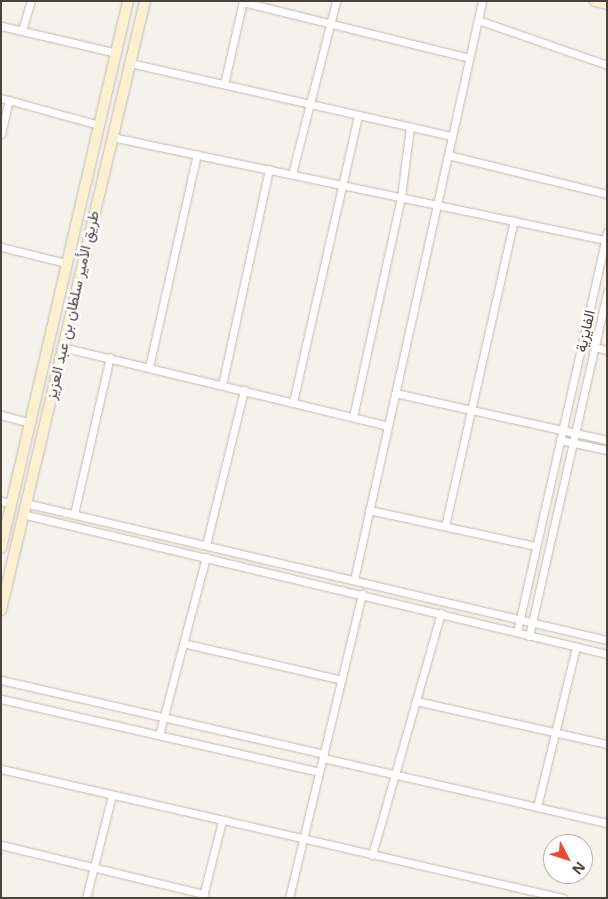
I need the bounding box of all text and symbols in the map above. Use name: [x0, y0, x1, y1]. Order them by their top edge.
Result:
street label: طريق الأمير سلطان بن عبد العزيز: [41, 209, 103, 401]
street label: الفايزية: [571, 308, 599, 354]
north arrow: [543, 834, 593, 884]
text: N: [568, 858, 590, 879]

